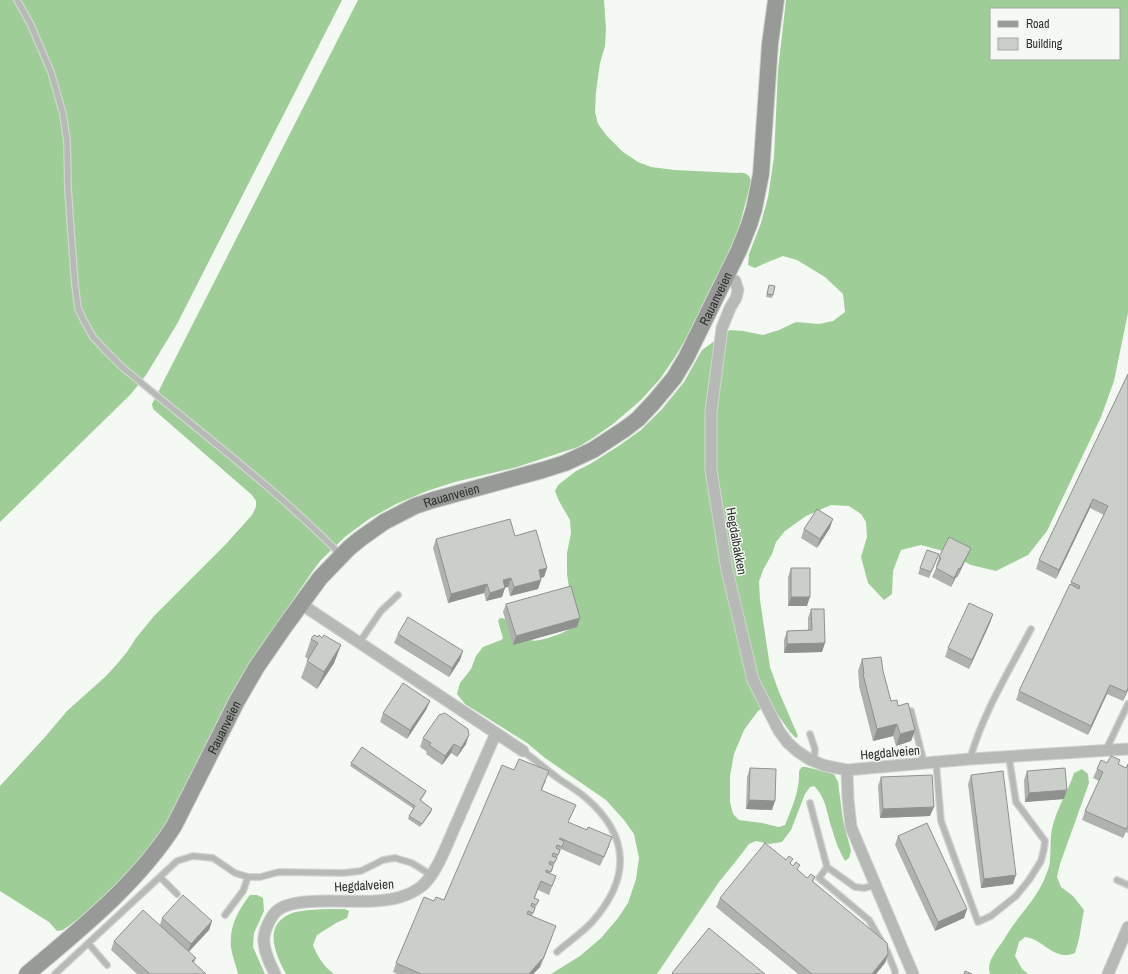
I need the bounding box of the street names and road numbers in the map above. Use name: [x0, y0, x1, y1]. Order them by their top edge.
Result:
street label: Rauanveien: [695, 269, 736, 328]
street label: Rauanveien: [421, 480, 481, 512]
street label: Hegdalbakken: [722, 506, 751, 576]
street label: Rauanveien: [204, 698, 245, 757]
street label: Hegdalveien: [859, 741, 921, 764]
street label: Hegdalveien: [334, 875, 394, 896]

